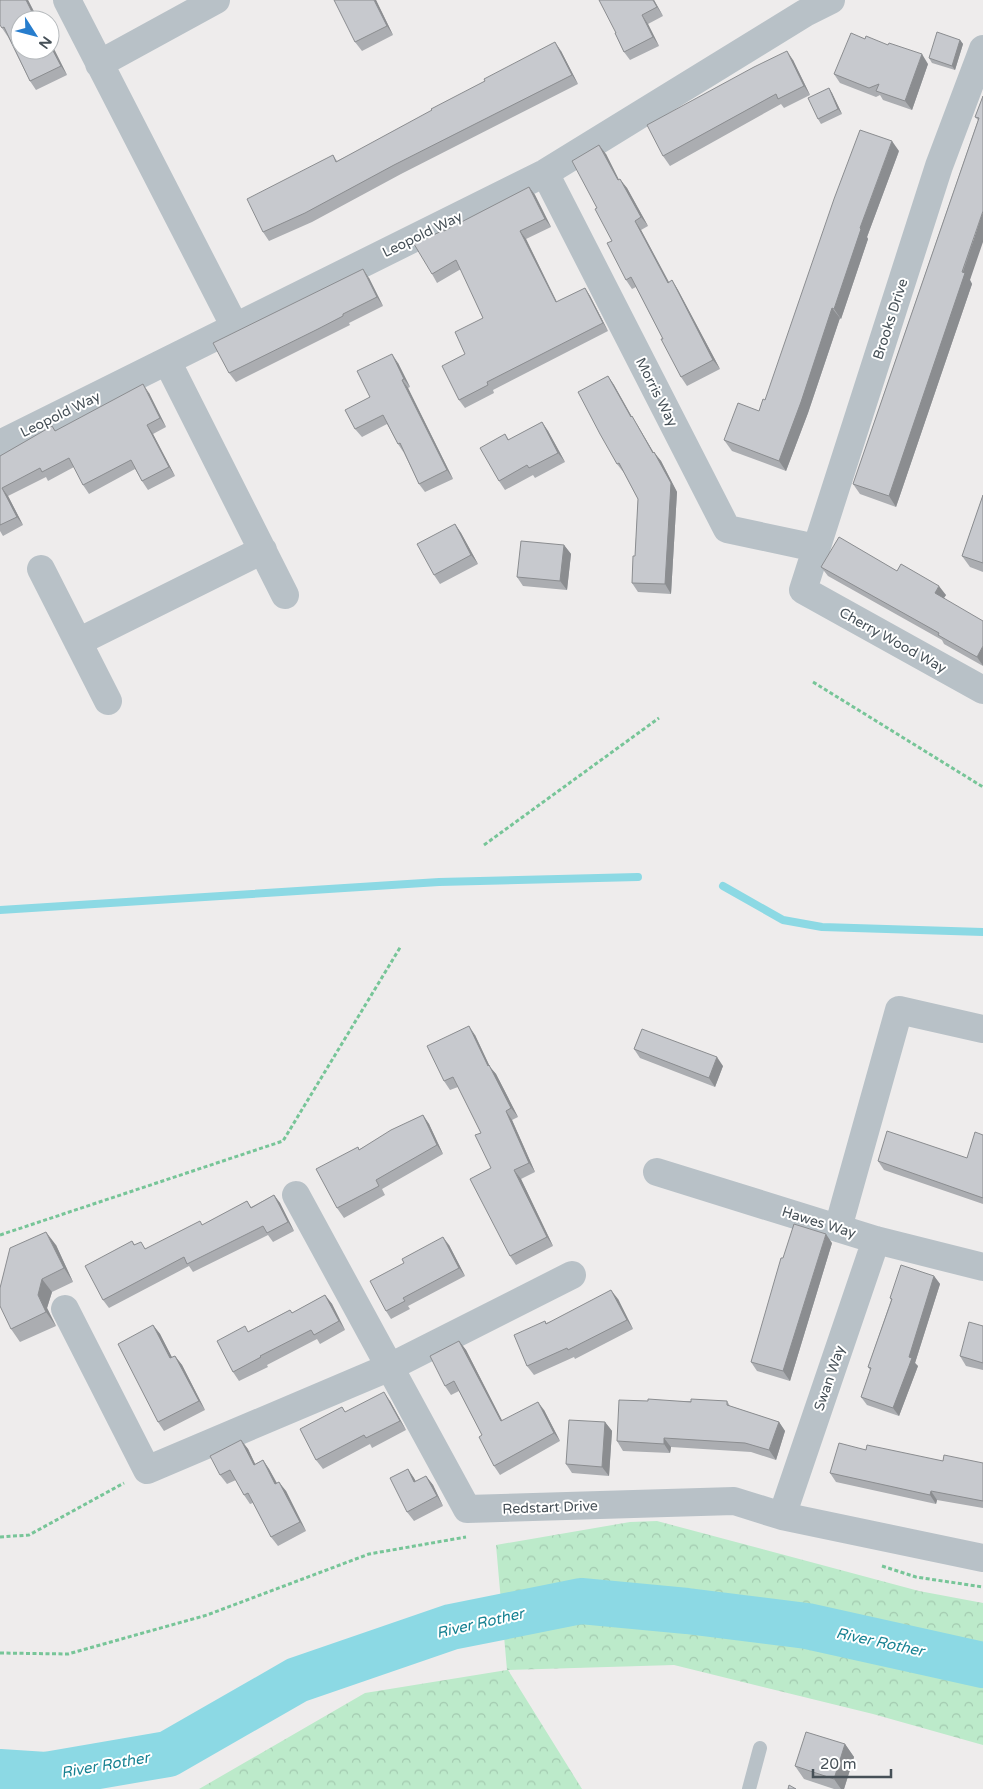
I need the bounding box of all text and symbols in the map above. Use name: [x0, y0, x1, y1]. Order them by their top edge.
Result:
north arrow: [10, 10, 60, 60]
text: N: [35, 33, 55, 52]
street label: Leopold Way: [380, 208, 465, 261]
street label: Brooks Drive: [869, 276, 912, 362]
street label: Morris Way: [632, 355, 681, 430]
street label: Leopold Way: [18, 388, 103, 441]
street label: Cherry Wood Way: [836, 604, 950, 677]
street label: Hawes Way: [780, 1203, 858, 1242]
street label: Swan Way: [810, 1343, 849, 1413]
street label: Redstart Drive: [502, 1497, 598, 1518]
water label: River Rother: [434, 1604, 528, 1642]
water label: River Rother: [834, 1624, 928, 1661]
scale bar: [813, 1746, 890, 1778]
water label: River Rother: [59, 1748, 153, 1782]
text: 20 m: [820, 1755, 857, 1773]

